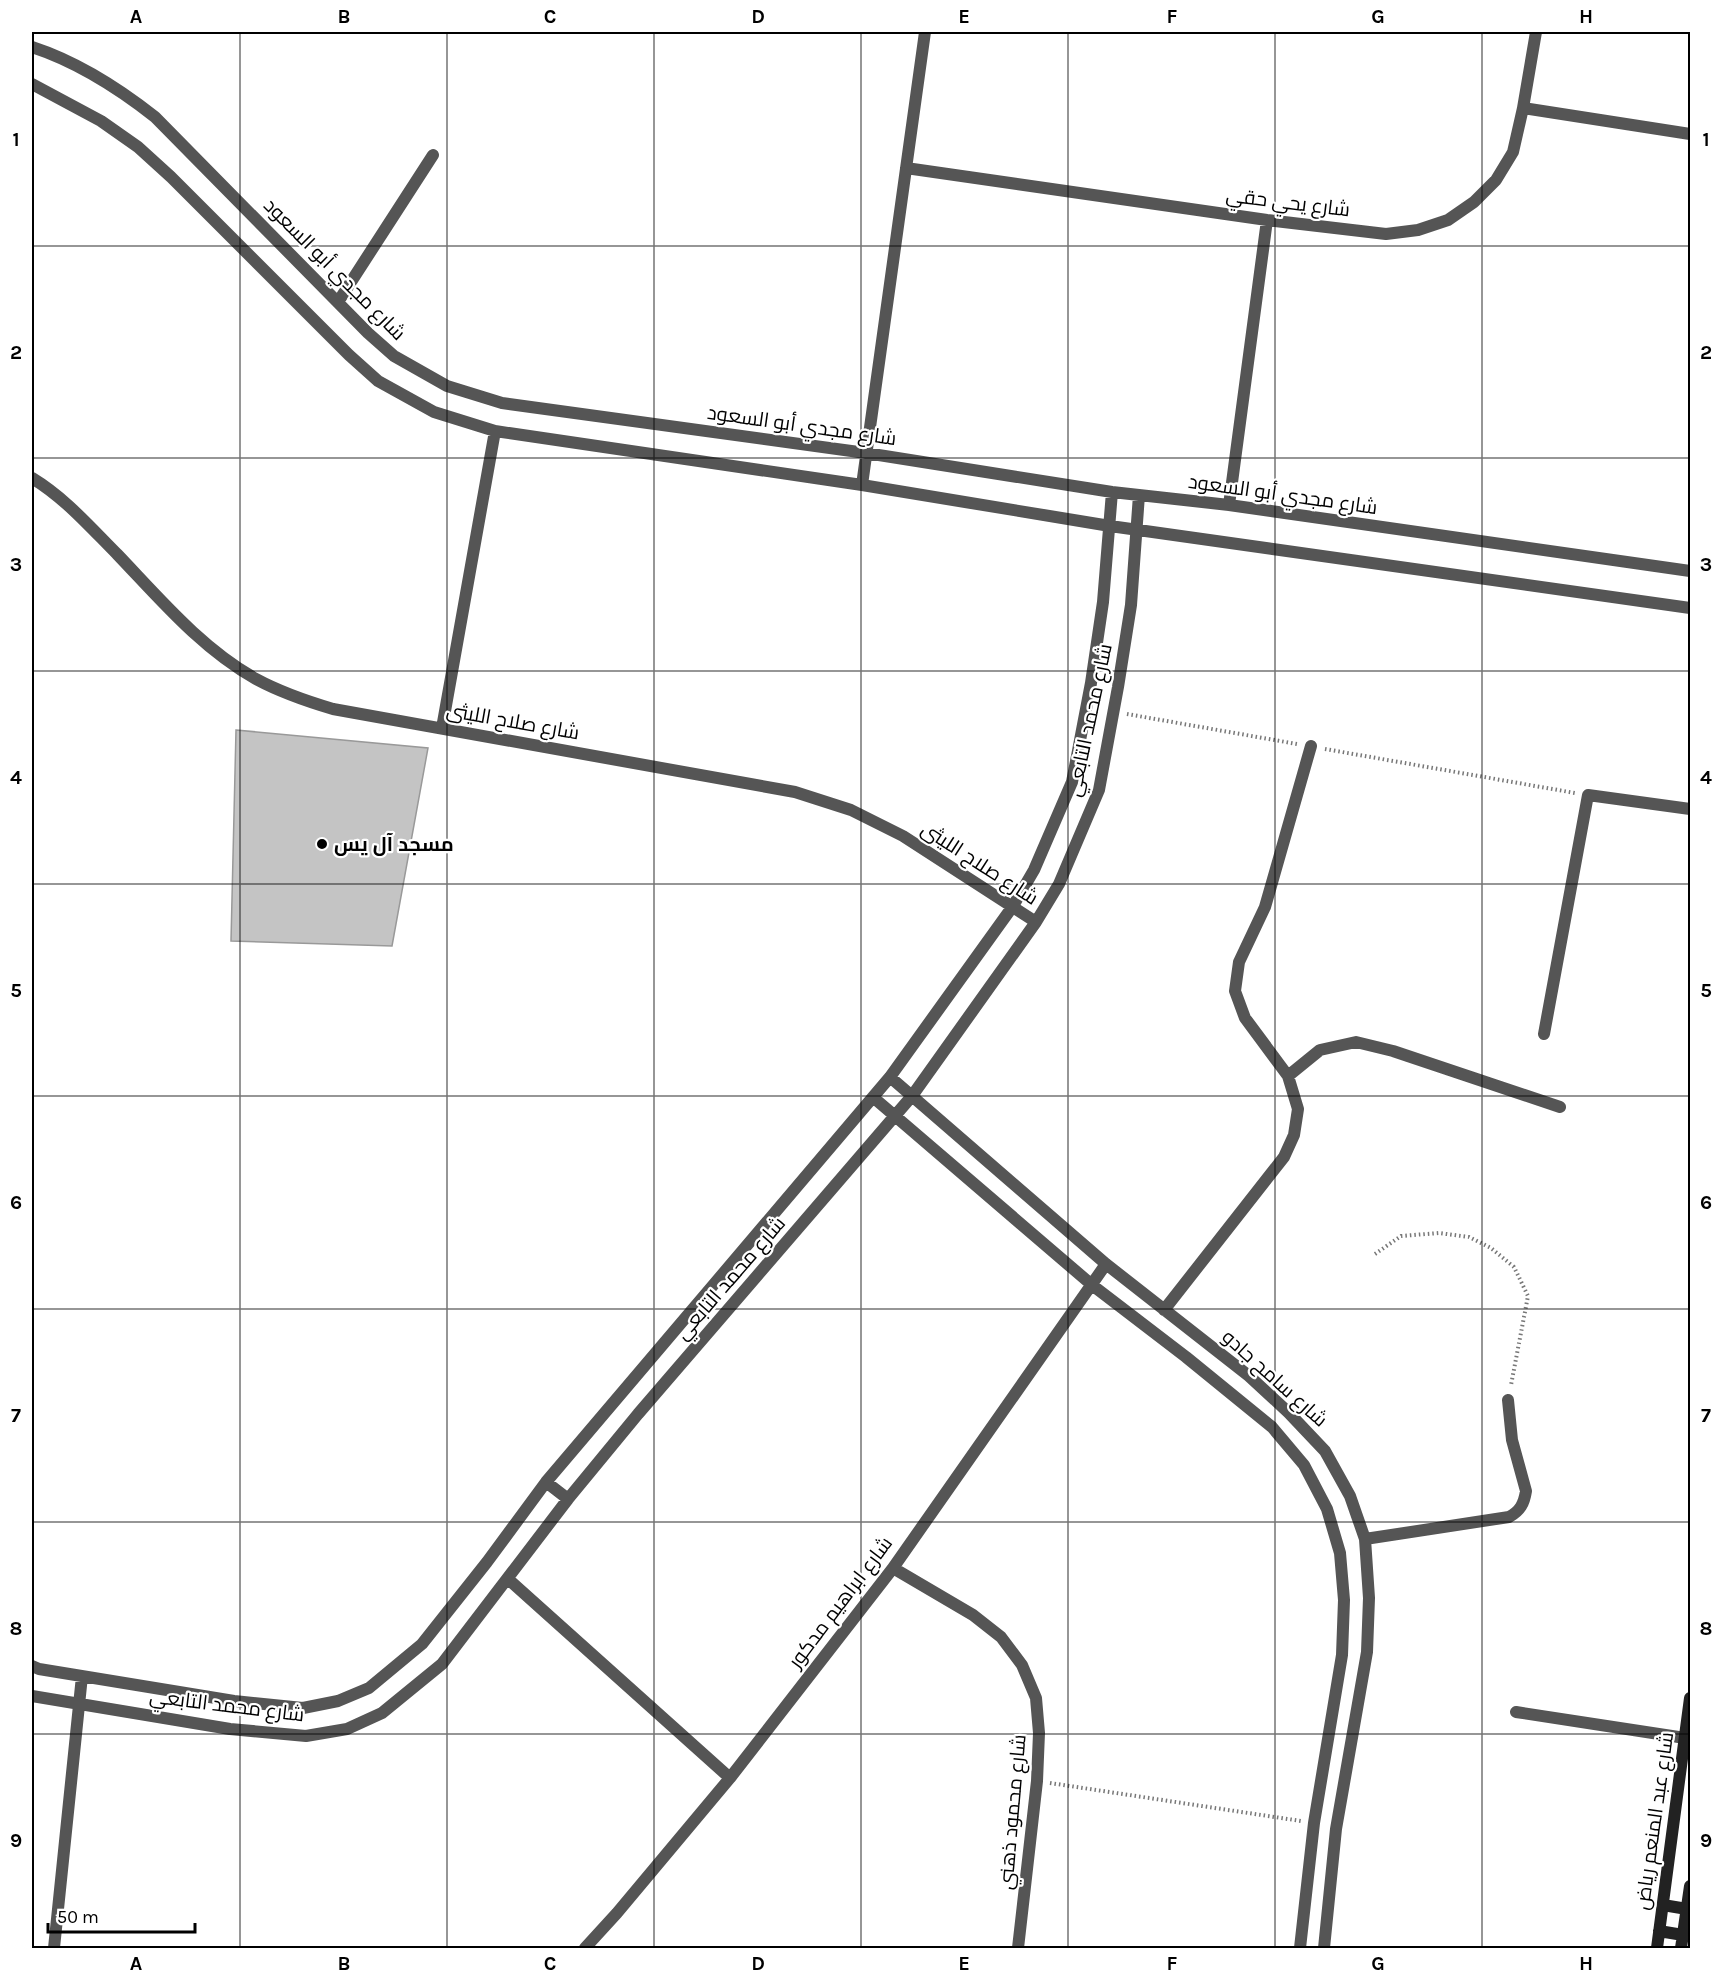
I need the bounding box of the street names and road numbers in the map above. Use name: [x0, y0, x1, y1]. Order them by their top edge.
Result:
street label: شارع يحي حقي: [1224, 183, 1351, 225]
street label: شارع مجدي أبو السعود: [256, 193, 411, 348]
street label: شارع مجدي أبو السعود: [705, 400, 898, 454]
street label: شارع مجدي أبو السعود: [1186, 469, 1379, 523]
street label: شارع محمد التابعي: [1062, 642, 1121, 799]
street label: شارع صلاح الليثى: [444, 698, 581, 746]
street label: شارع صلاح الليثى: [916, 817, 1043, 911]
street label: شارع محمد التابعي: [671, 1212, 793, 1347]
street label: شارع سامح جادو: [1216, 1325, 1332, 1433]
street label: شارع ابراهيم مدكور: [783, 1532, 899, 1674]
street label: شارع محمد التابعي: [148, 1685, 306, 1730]
street label: شارع عبد المنعم رياض: [1631, 1731, 1680, 1912]
street label: شارع محمود ذهني: [994, 1734, 1035, 1891]

